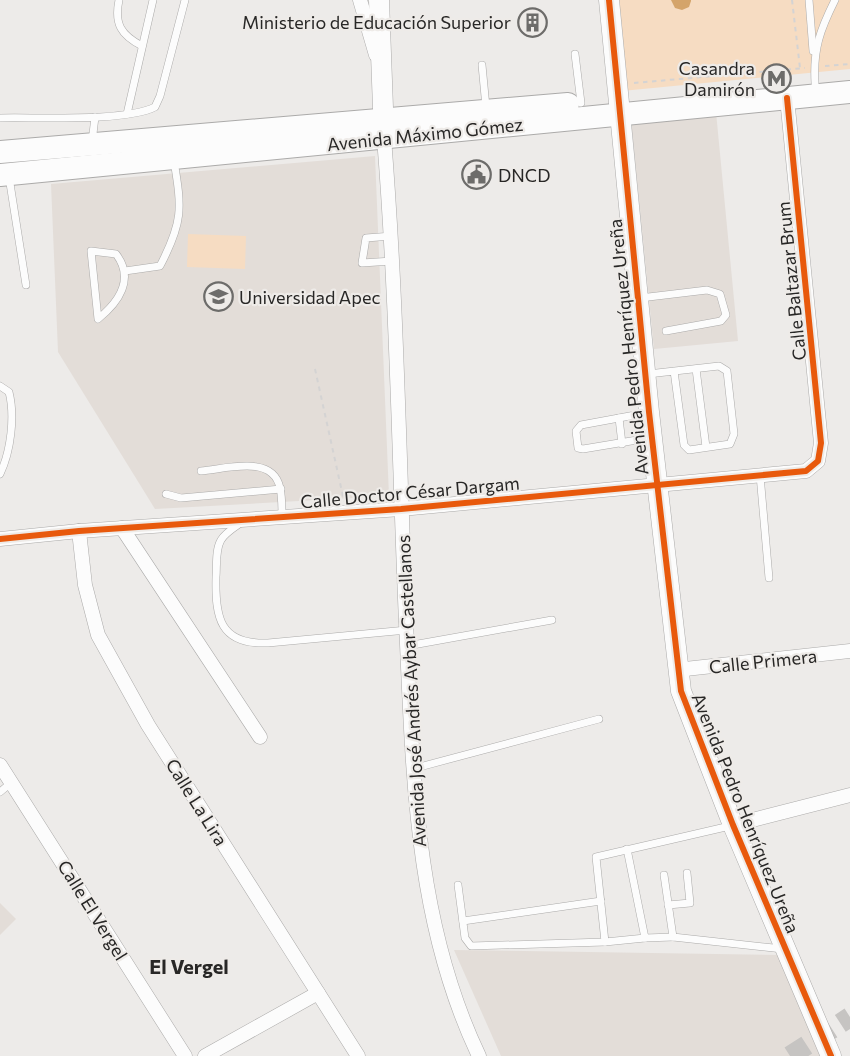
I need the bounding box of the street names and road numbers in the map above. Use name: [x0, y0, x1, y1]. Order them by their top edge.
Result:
street label: Avenida Máximo Gómez: [326, 113, 524, 155]
street label: Calle Baltazar Brum: [772, 200, 810, 362]
street label: Avenida Pedro Henríquez Ureña: [604, 218, 652, 476]
street label: Calle Doctor César Dargam: [299, 471, 521, 513]
street label: Avenida José Andrés Aybar Castellanos: [392, 534, 430, 848]
street label: Calle Primera: [708, 644, 818, 678]
street label: Avenida Pedro Henríquez Ureña: [688, 690, 804, 936]
street label: Calle La Lira: [162, 754, 232, 850]
street label: Calle El Vergel: [53, 856, 133, 964]

